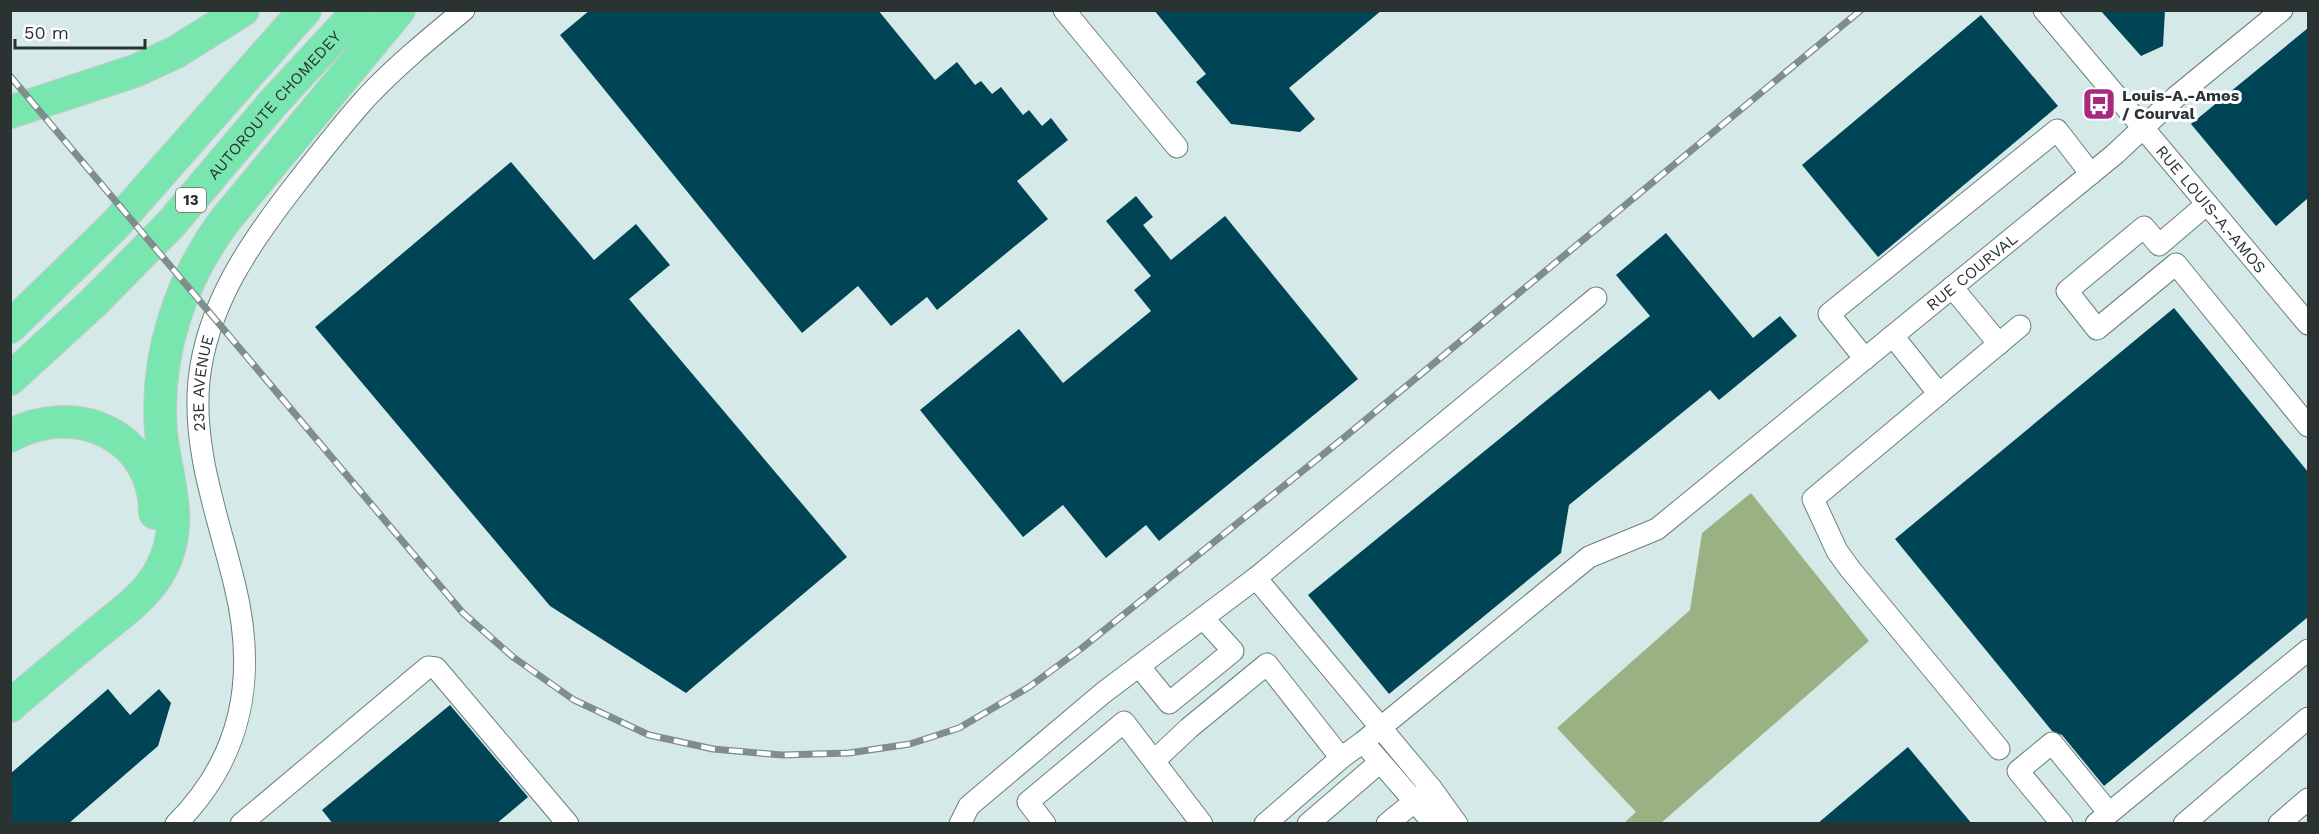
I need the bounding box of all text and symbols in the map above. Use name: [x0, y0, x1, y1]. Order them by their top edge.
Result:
scale bar: [15, 12, 146, 50]
text: 50 m: [24, 22, 69, 43]
street label: AUTOROUTE CHOMEDEY: [203, 27, 344, 183]
bus stop icon: Louis-A.-Amos / Courval: [2081, 86, 2117, 122]
place label: Louis-A.-Amos / Courval: [2122, 86, 2240, 123]
street label: RUE LOUIS-A.-AMOS: [2152, 141, 2270, 277]
road number: 13: [176, 188, 206, 212]
street label: RUE COURVAL: [1922, 228, 2021, 314]
street label: 23E AVENUE: [188, 333, 217, 432]

